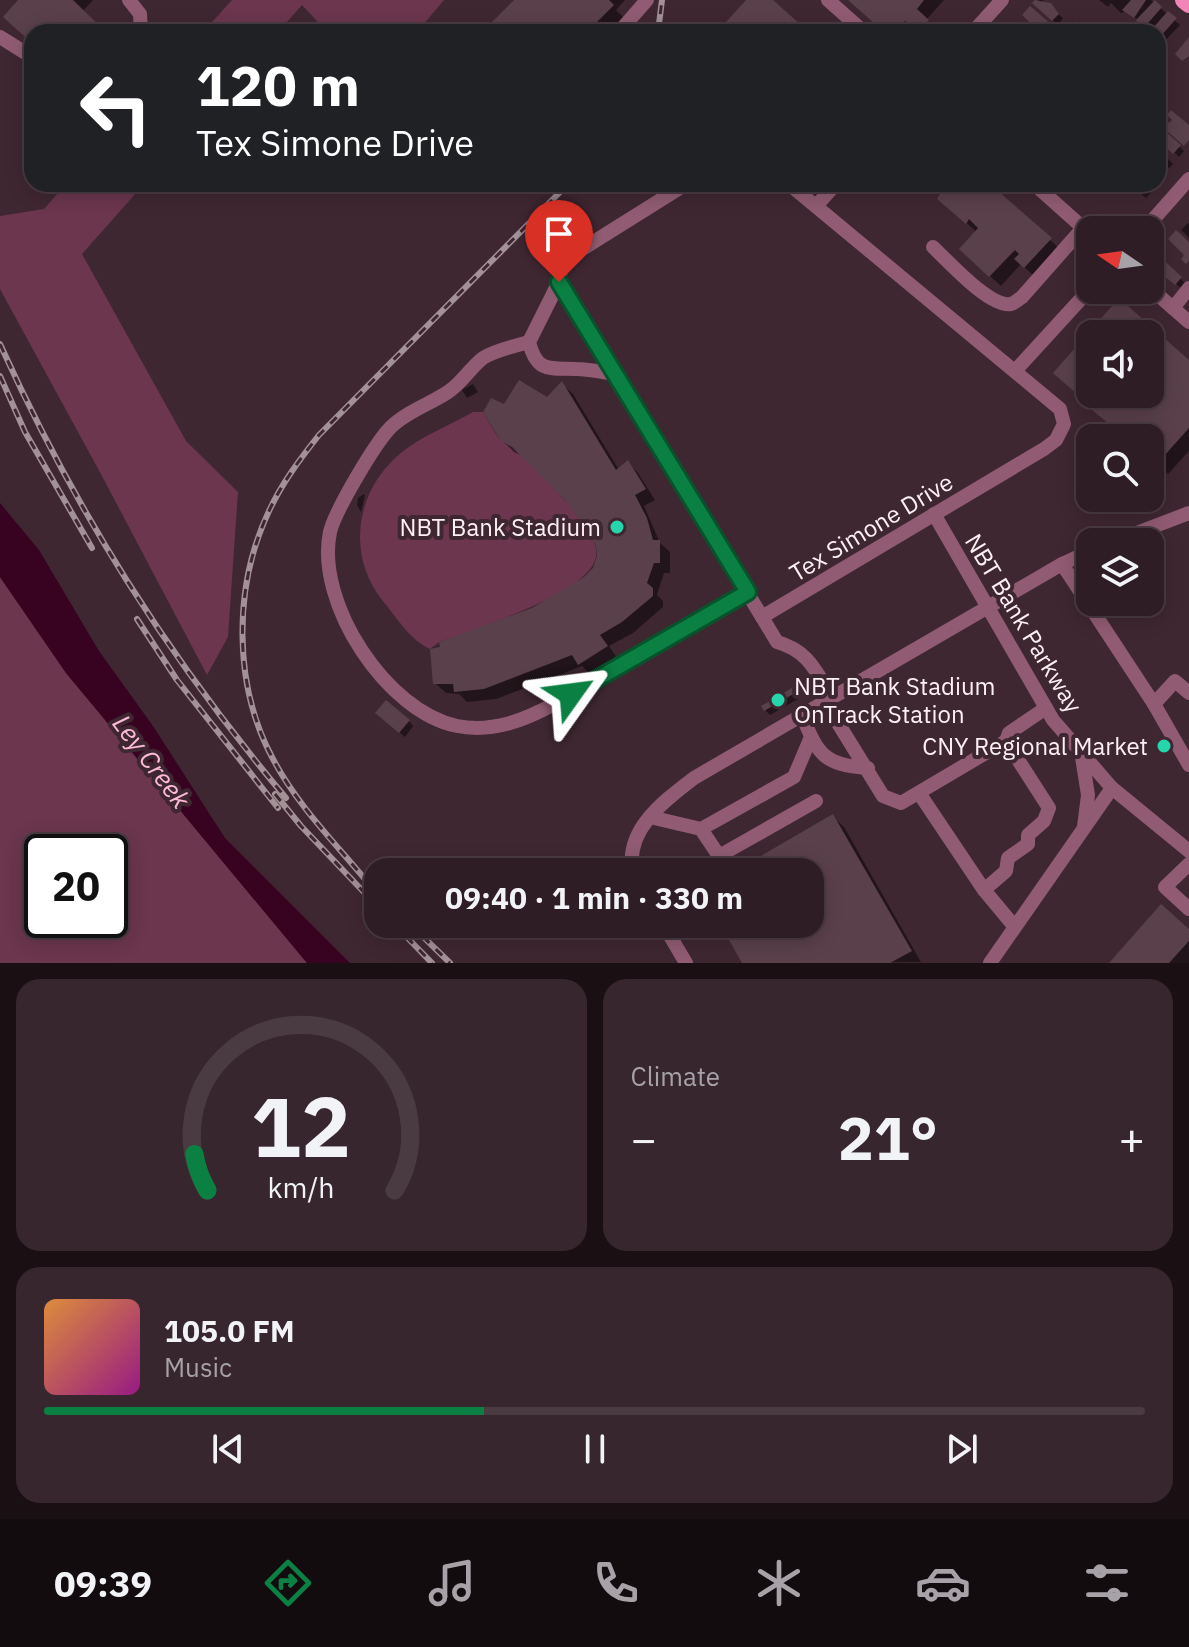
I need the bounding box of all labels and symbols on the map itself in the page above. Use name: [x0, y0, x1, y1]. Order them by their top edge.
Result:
pin: [525, 200, 593, 282]
north arrow: [1076, 216, 1164, 304]
street label: Tex Simone Drive: [783, 466, 959, 588]
place label: NBT Bank Stadium: [399, 511, 601, 543]
marker: NBT Bank Stadium: [608, 518, 626, 536]
street label: NBT Bank Parkway: [958, 528, 1090, 718]
position arrow: [529, 652, 613, 736]
place label: NBT Bank Stadium OnTrack Station: [794, 670, 996, 730]
marker: NBT Bank Stadium OnTrack Station: [769, 691, 787, 709]
water label: Ley Creek: [106, 707, 199, 815]
place label: CNY Regional Market: [922, 730, 1148, 762]
marker: CNY Regional Market: [1155, 737, 1173, 755]
speed limit sign: 20: [24, 834, 128, 938]

